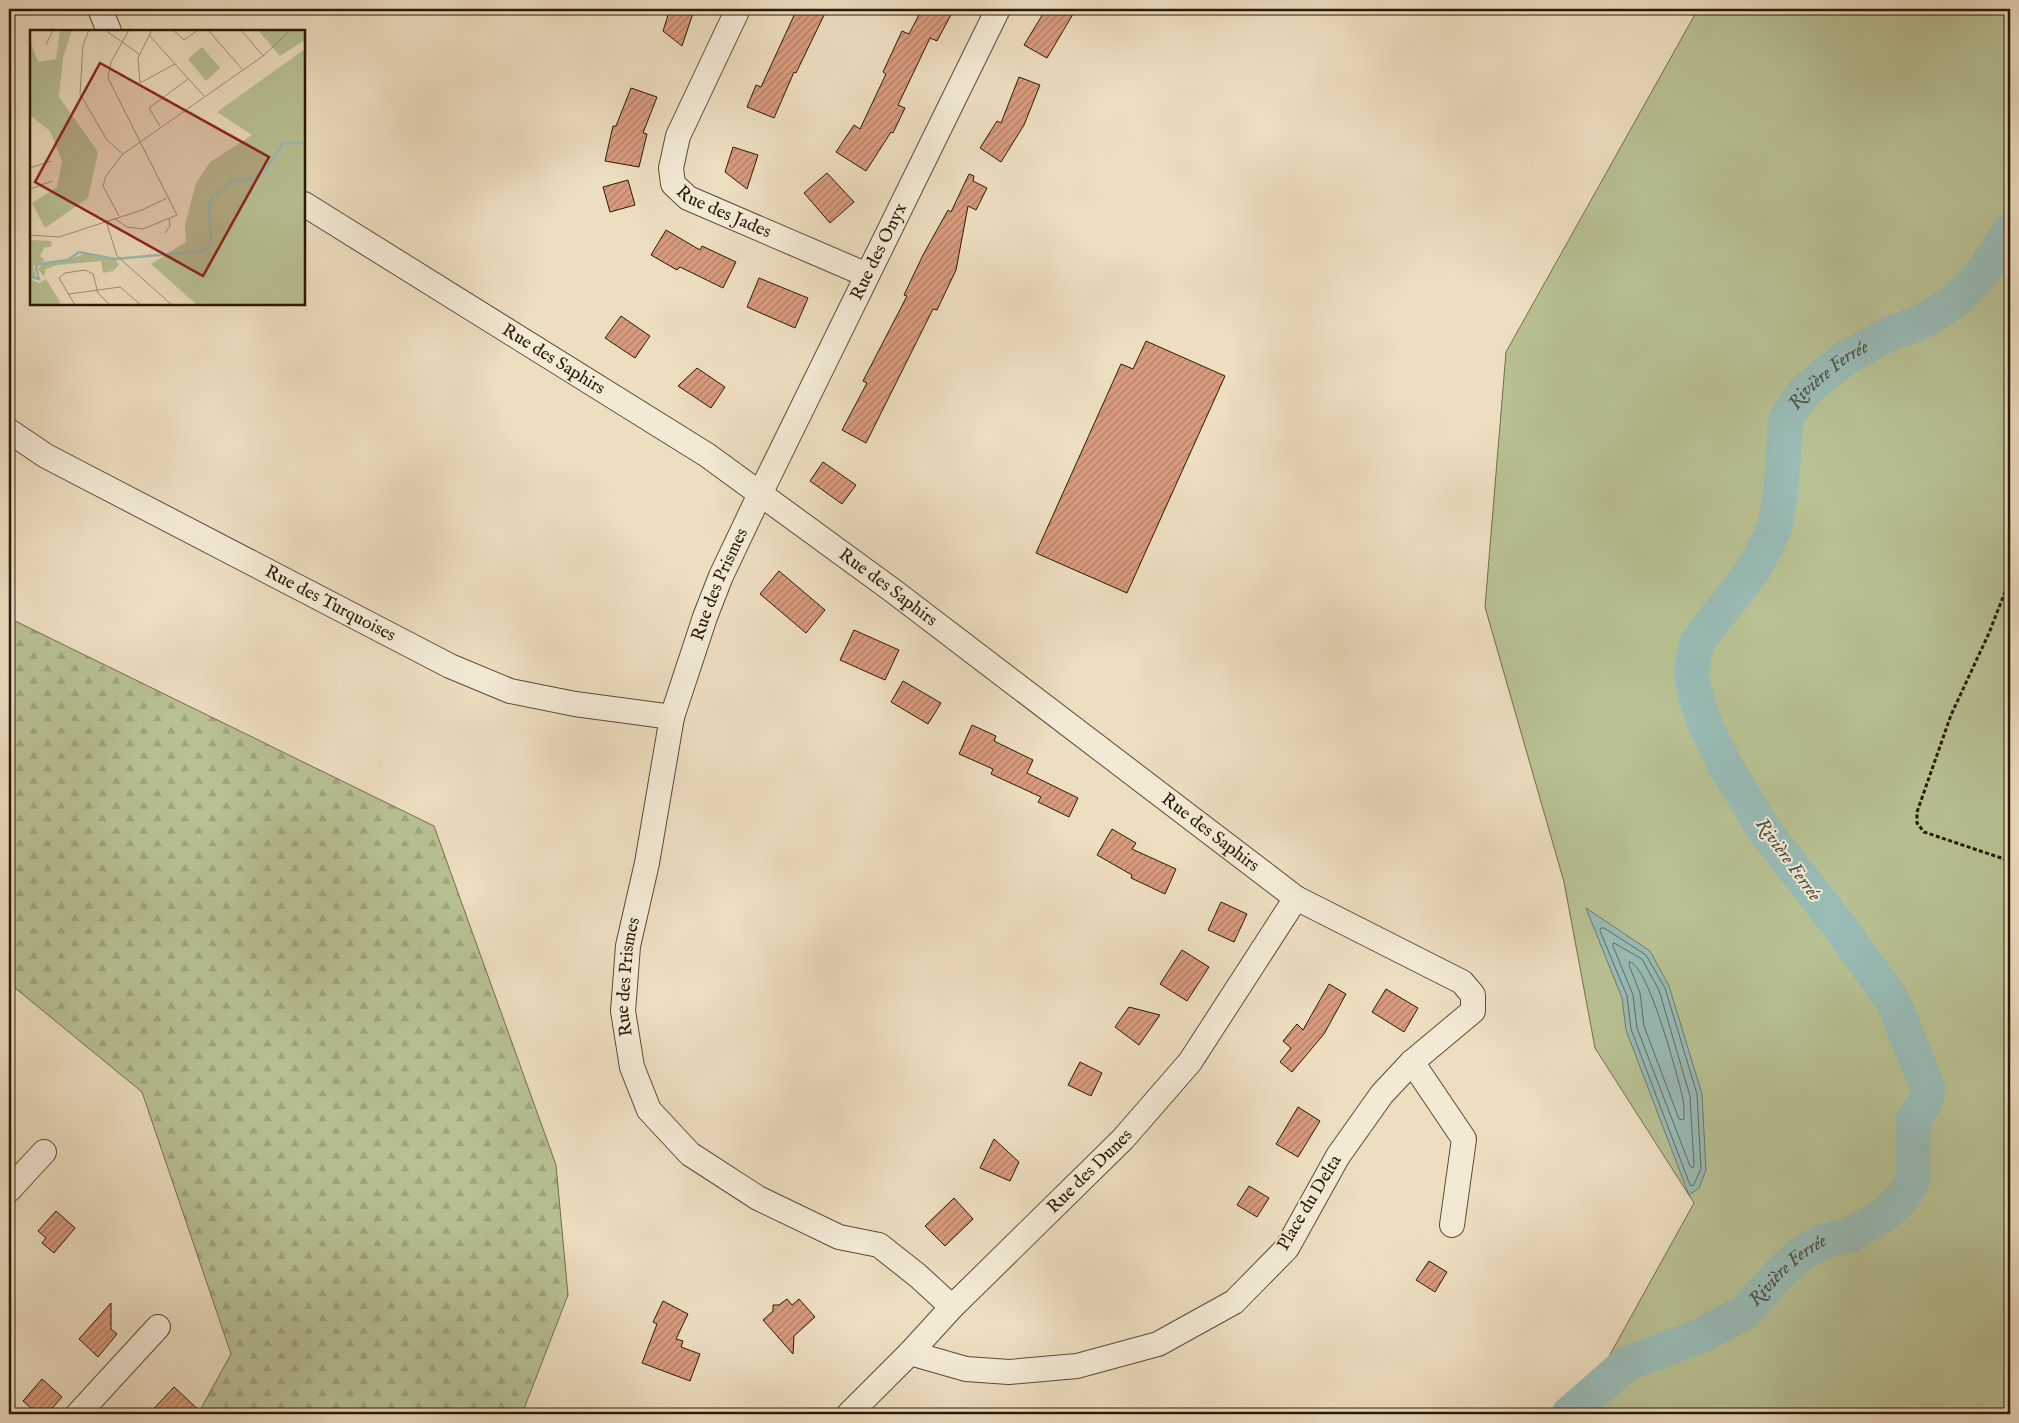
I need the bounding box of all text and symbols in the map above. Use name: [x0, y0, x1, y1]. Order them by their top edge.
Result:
inset map: [30, 30, 305, 305]
street label: Rue des Jades: [671, 181, 775, 244]
street label: Rue des Onyx: [845, 199, 912, 304]
street label: Rue des Saphirs: [498, 319, 609, 400]
water label: Rivière Ferrée: [1783, 335, 1873, 414]
street label: Rue des Prismes: [686, 525, 754, 644]
street label: Rue des Saphirs: [834, 543, 942, 632]
street label: Rue des Turquoises: [261, 560, 400, 647]
street label: Rue des Saphirs: [1157, 788, 1264, 877]
water label: Rivière Ferrée: [1750, 814, 1827, 907]
street label: Rue des Prismes: [611, 915, 646, 1038]
street label: Rue des Dunes: [1042, 1124, 1138, 1219]
street label: Place du Delta: [1272, 1151, 1348, 1255]
water label: Rivière Ferrée: [1744, 1229, 1832, 1312]

